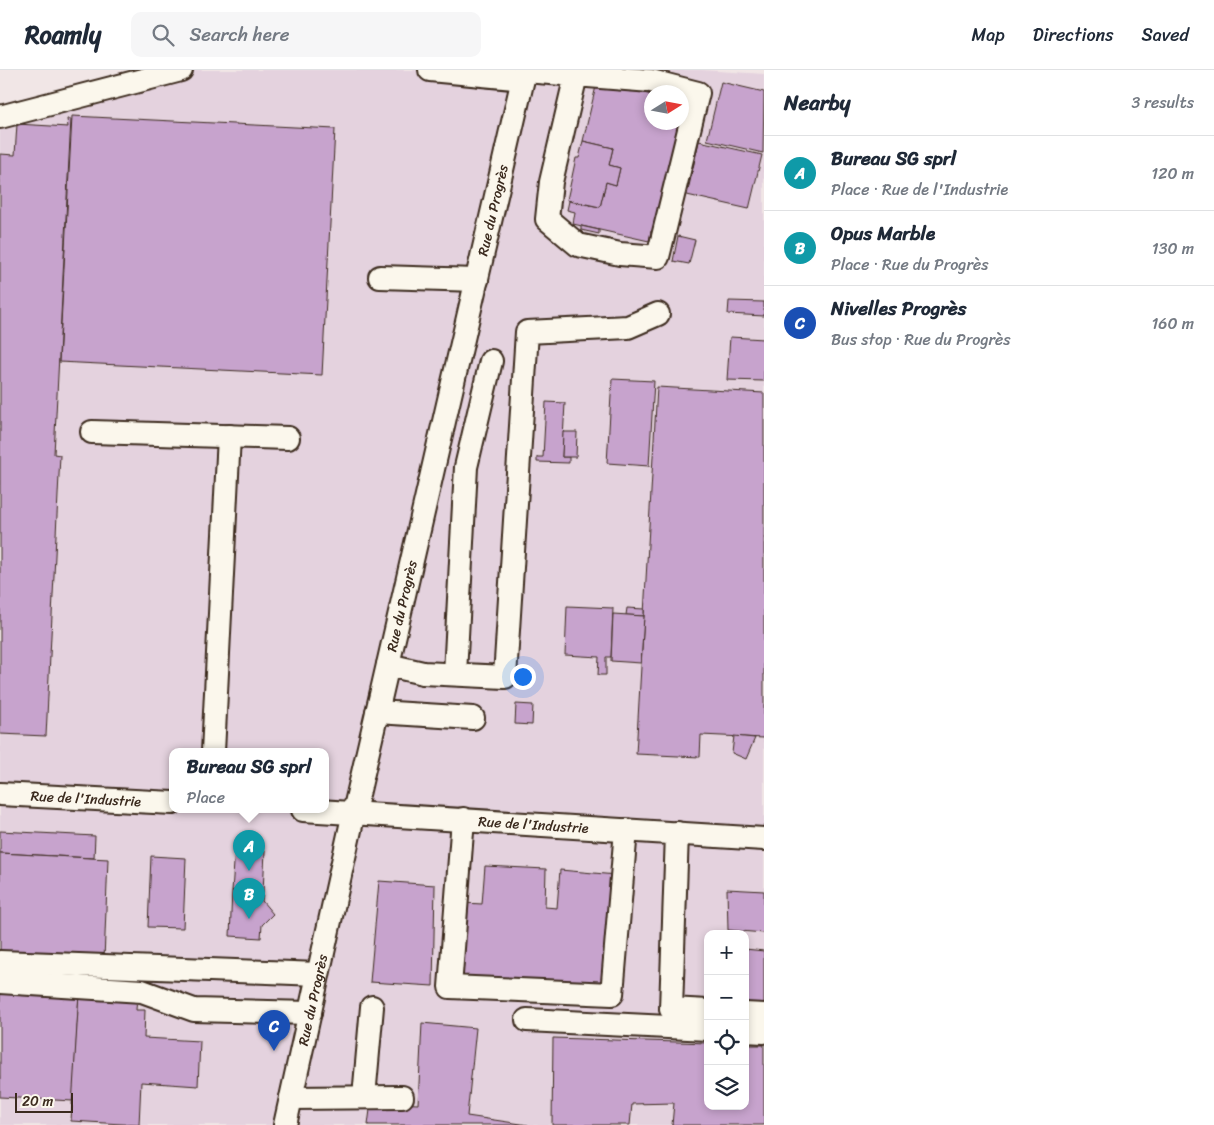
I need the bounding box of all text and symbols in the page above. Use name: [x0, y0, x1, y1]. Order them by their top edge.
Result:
search box: [131, 12, 481, 57]
text: Roamly: [25, 14, 101, 56]
text: Search here: [189, 18, 289, 51]
text: Map: [972, 19, 1005, 51]
text: Directions: [1033, 19, 1114, 51]
text: Saved: [1142, 19, 1189, 51]
icon: search: [149, 21, 177, 49]
text: Nearby: [784, 84, 850, 122]
north arrow: [644, 85, 689, 130]
text: 3 results: [1131, 88, 1194, 117]
text: Bureau SG sprl: [831, 142, 956, 175]
text: A: [795, 159, 805, 188]
text: 120 m: [1151, 159, 1194, 188]
street label: Rue du Progrès: [471, 162, 516, 259]
text: Place · Rue de l'Industrie: [831, 175, 1008, 204]
text: Opus Marble: [831, 217, 935, 250]
text: B: [795, 234, 805, 263]
text: 130 m: [1152, 234, 1194, 263]
text: Place · Rue du Progrès: [831, 250, 989, 279]
text: Nivelles Progrès: [831, 292, 967, 325]
text: C: [795, 309, 805, 338]
text: 160 m: [1151, 309, 1194, 338]
text: Bus stop · Rue du Progrès: [831, 325, 1011, 354]
street label: Rue du Progrès: [379, 557, 425, 654]
your location: [510, 664, 536, 690]
popup: [169, 748, 329, 813]
text: Bureau SG sprl: [186, 750, 312, 783]
text: Place: [186, 783, 225, 812]
street label: Rue de l'Industrie: [30, 784, 142, 814]
street label: Rue de l'Industrie: [478, 809, 590, 841]
pin: A: [233, 830, 265, 871]
pin: B: [233, 878, 265, 919]
map controls: [704, 930, 749, 1110]
button: +: [704, 930, 749, 975]
street label: Rue du Progrès: [291, 951, 335, 1048]
button: −: [704, 975, 749, 1020]
pin: C: [258, 1010, 290, 1051]
button: locate: [704, 1020, 749, 1065]
button: layers: [704, 1065, 749, 1110]
text: 20 m: [22, 1089, 53, 1114]
scale bar: [15, 1090, 72, 1113]

